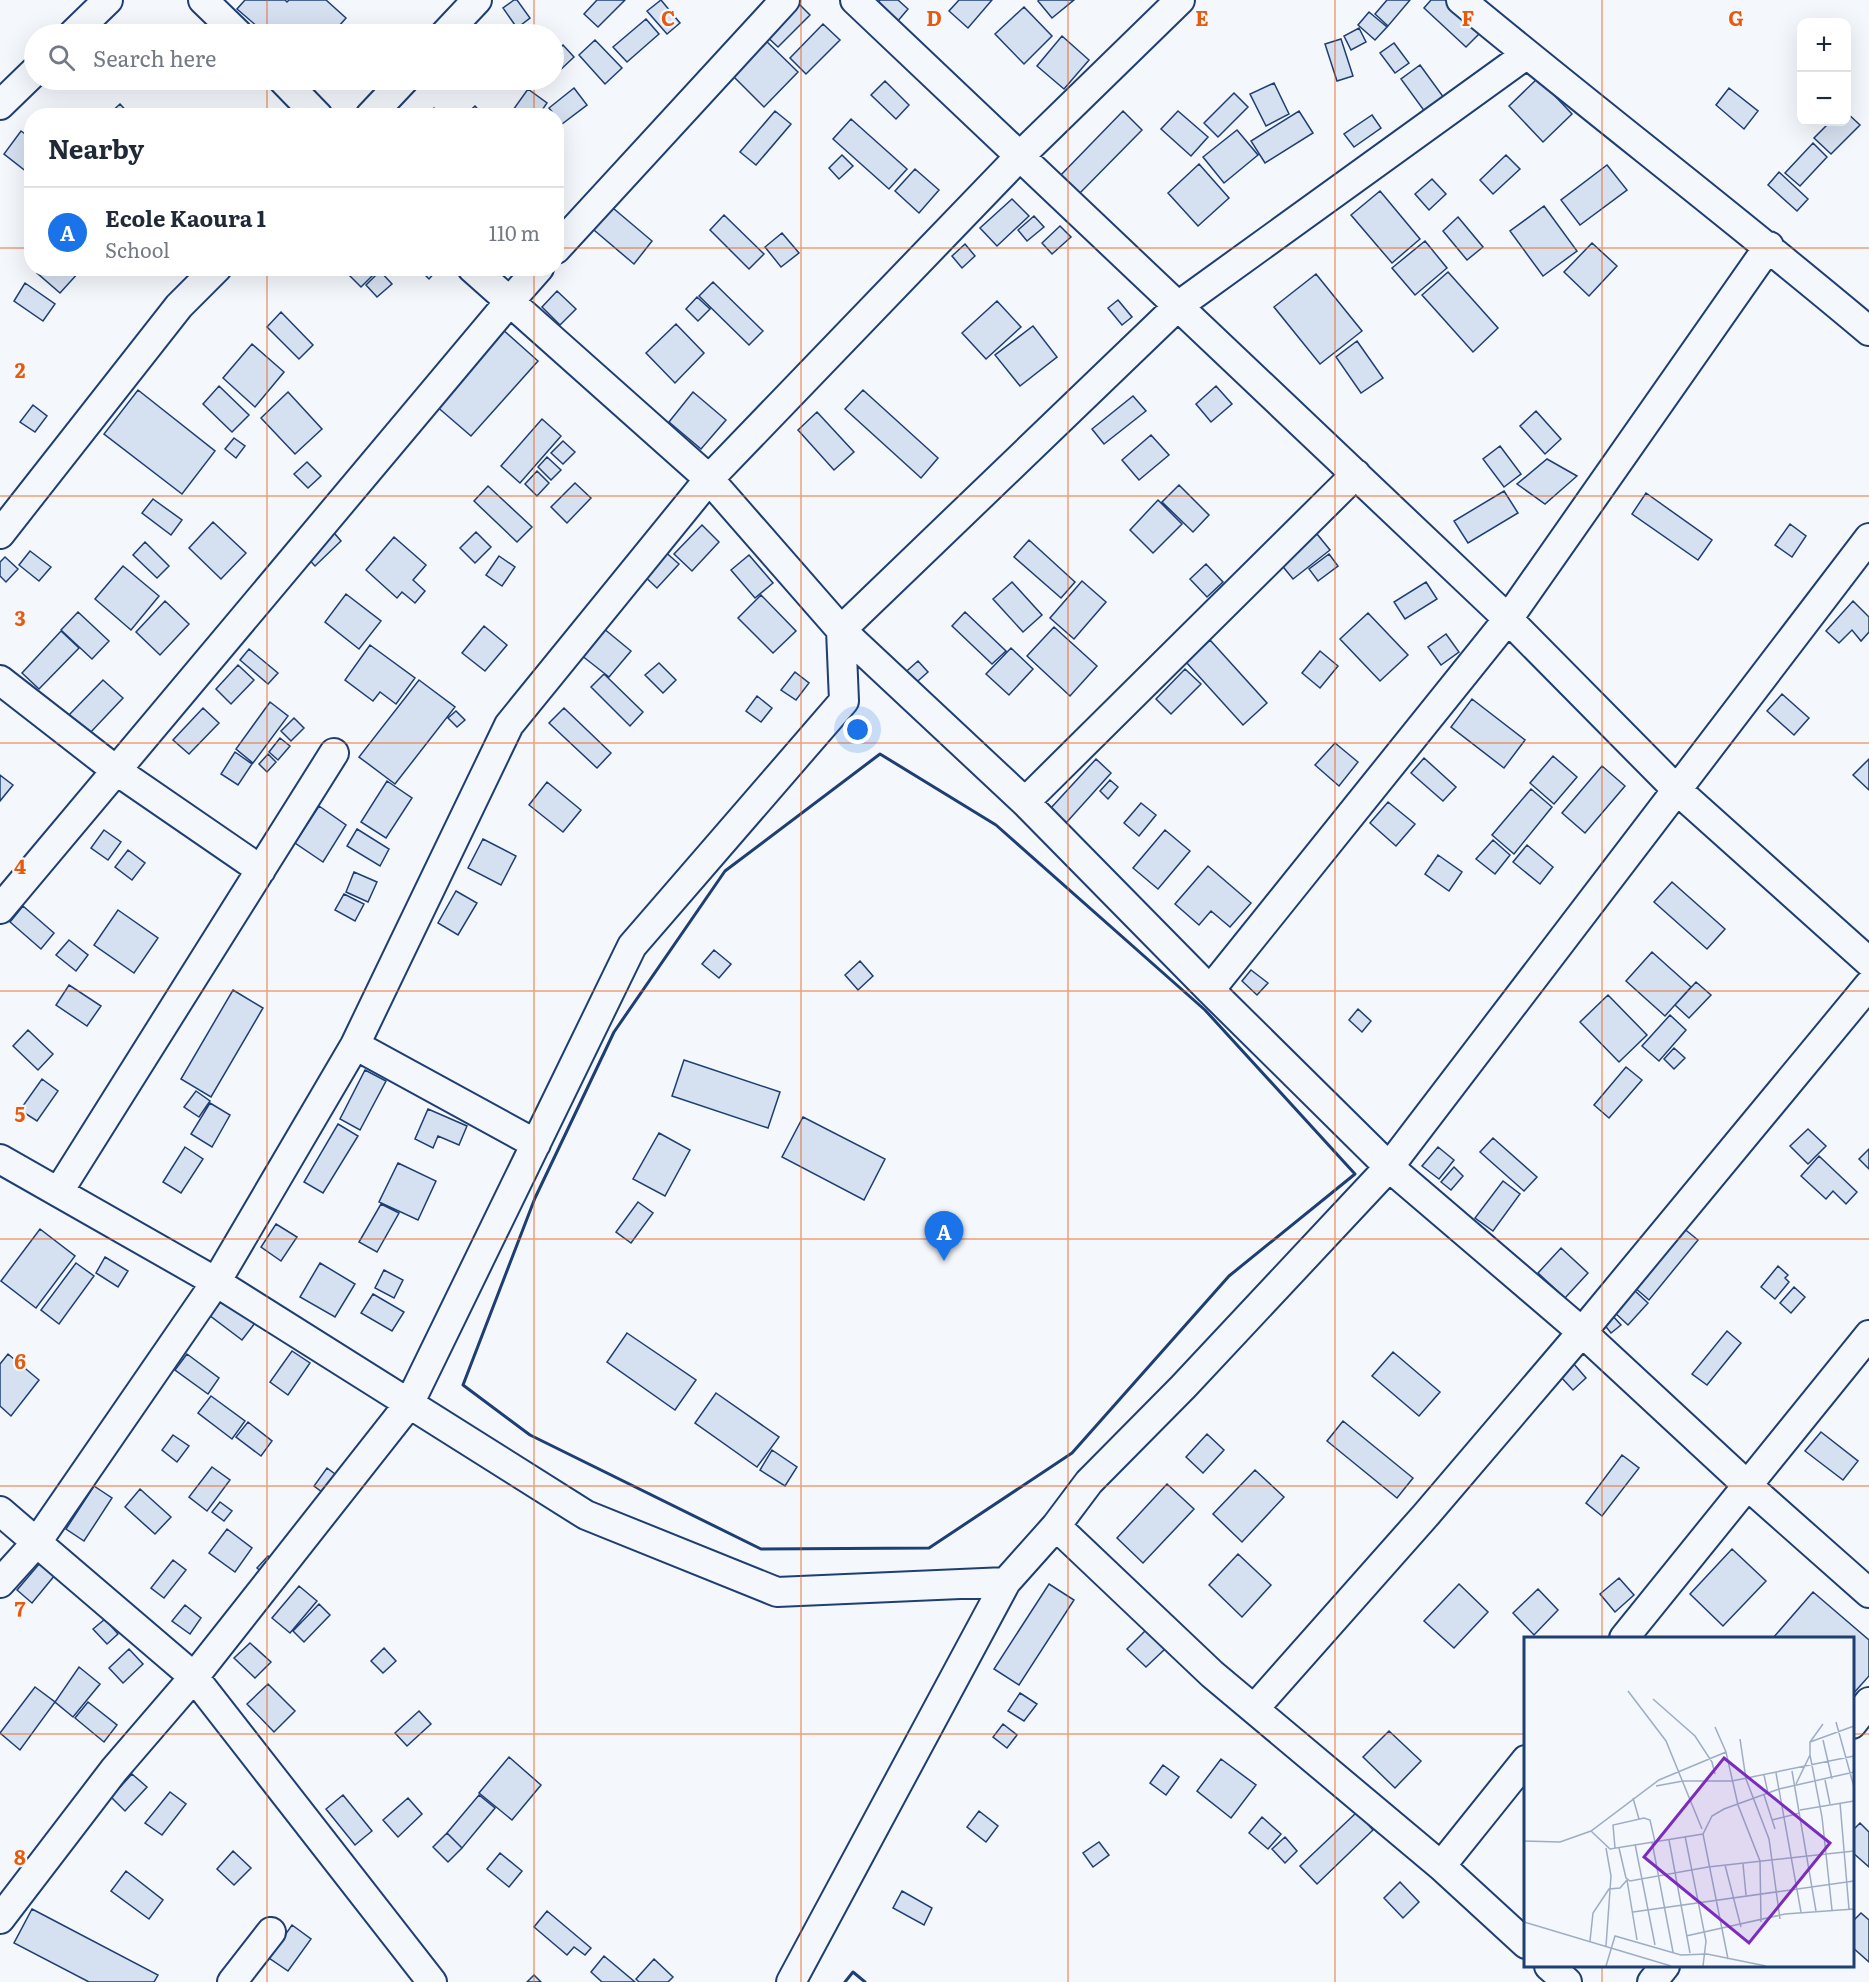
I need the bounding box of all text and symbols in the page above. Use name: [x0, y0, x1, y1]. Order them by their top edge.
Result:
text: C: [661, 2, 675, 32]
text: D: [926, 2, 942, 32]
text: E: [1195, 2, 1209, 32]
text: F: [1462, 2, 1475, 32]
text: G: [1728, 2, 1744, 32]
map controls: [1797, 18, 1851, 126]
button: +: [1797, 18, 1851, 72]
search box: [24, 24, 564, 90]
icon: search: [45, 41, 78, 74]
text: Search here: [93, 41, 216, 74]
button: −: [1797, 72, 1851, 126]
text: Nearby: [48, 128, 144, 167]
text: Ecole Kaoura 1: [105, 201, 266, 234]
text: A: [60, 217, 75, 247]
text: 110 m: [489, 217, 540, 247]
text: School: [105, 234, 170, 264]
text: 2: [15, 354, 26, 384]
text: 3: [14, 602, 26, 632]
your location: [843, 715, 872, 744]
text: 4: [14, 850, 26, 880]
text: 5: [15, 1098, 26, 1128]
pin: A: [924, 1212, 964, 1261]
text: 6: [14, 1345, 26, 1375]
text: 7: [15, 1593, 26, 1623]
inset map: [1524, 1637, 1854, 1967]
text: 8: [14, 1841, 26, 1871]

